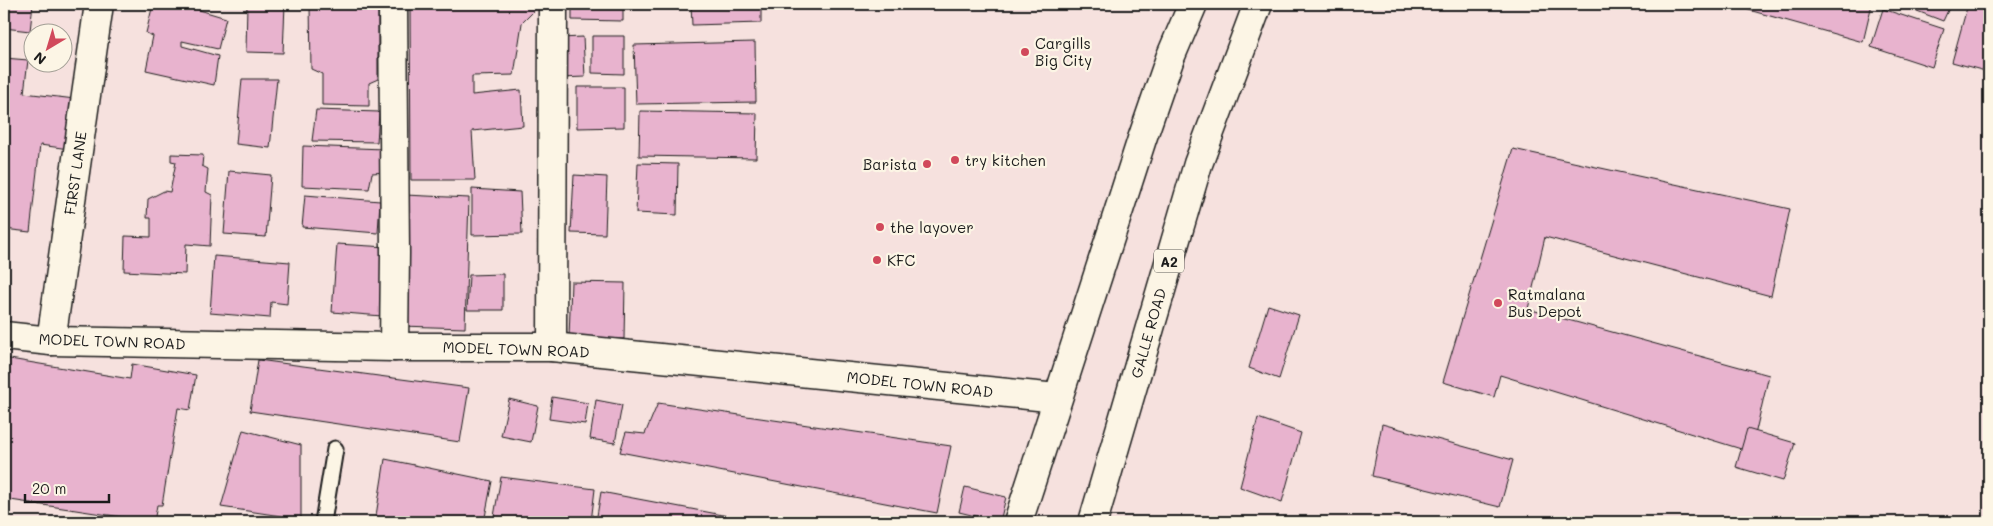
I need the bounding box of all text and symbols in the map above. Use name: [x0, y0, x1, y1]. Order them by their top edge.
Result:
north arrow: [22, 22, 72, 72]
place label: Cargills Big City: [1035, 33, 1092, 70]
marker: Cargills Big City: [1019, 46, 1031, 58]
text: N: [30, 48, 50, 69]
street label: FIRST LANE: [59, 130, 91, 216]
place label: try kitchen: [965, 150, 1046, 170]
place label: Barista: [863, 154, 917, 174]
marker: try kitchen: [949, 154, 961, 166]
marker: Barista: [921, 158, 933, 170]
place label: the layover: [890, 217, 974, 237]
marker: the layover: [874, 221, 886, 233]
place label: KFC: [887, 250, 915, 270]
road number: A2: [1154, 250, 1184, 272]
marker: KFC: [871, 254, 883, 266]
place label: Ratmalana Bus Depot: [1508, 284, 1586, 321]
street label: GALLE ROAD: [1126, 286, 1170, 380]
marker: Ratmalana Bus Depot: [1492, 297, 1504, 309]
street label: MODEL TOWN ROAD: [38, 328, 186, 354]
street label: MODEL TOWN ROAD: [442, 336, 590, 362]
street label: MODEL TOWN ROAD: [846, 366, 994, 402]
scale bar: [25, 471, 109, 503]
text: 20 m: [32, 478, 66, 498]

